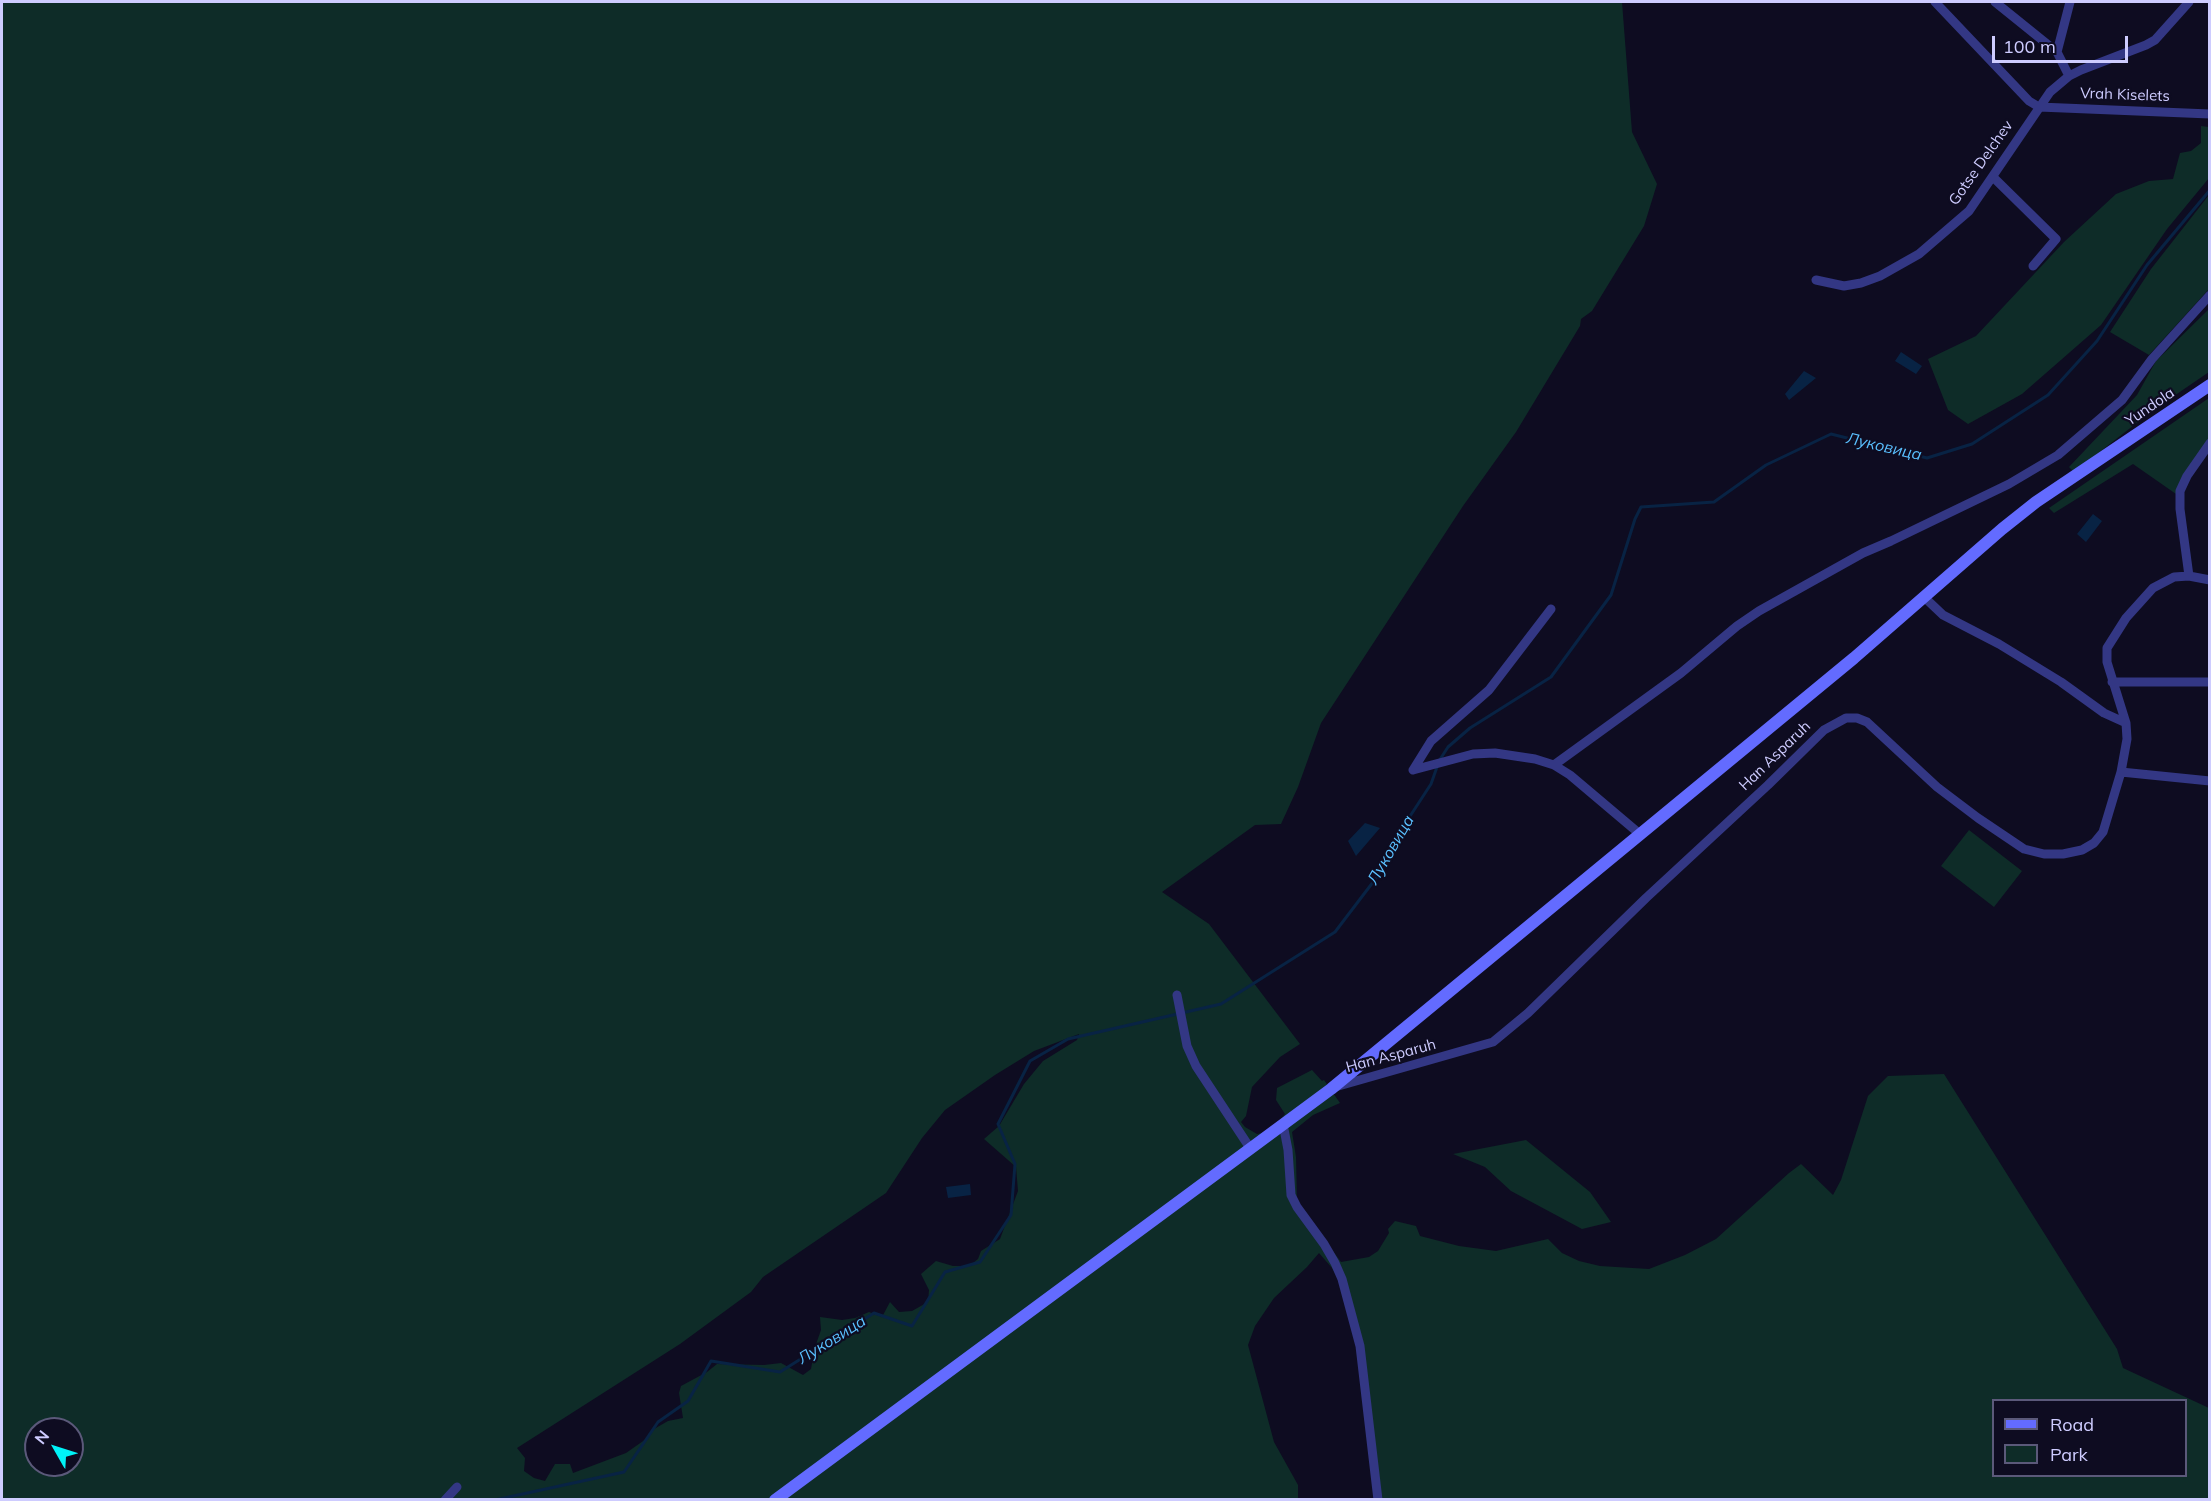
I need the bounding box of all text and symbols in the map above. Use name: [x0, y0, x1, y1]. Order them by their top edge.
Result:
scale bar: [1995, 24, 2132, 62]
text: 100 m: [2003, 35, 2056, 58]
street label: Vrah Kiselets: [2080, 84, 2170, 106]
street label: Gotse Delchev: [1945, 117, 2017, 209]
street label: Yundola: [2122, 384, 2178, 430]
water label: Луковица: [1844, 429, 1924, 465]
street label: Han Asparuh: [1735, 717, 1815, 795]
water label: Луковица: [1364, 812, 1418, 888]
street label: Han Asparuh: [1344, 1035, 1438, 1077]
water label: Луковица: [794, 1312, 870, 1368]
legend: [1992, 1399, 2187, 1477]
text: Road: [2050, 1413, 2094, 1436]
north arrow: [24, 1417, 84, 1477]
text: N: [30, 1426, 53, 1448]
text: Park: [2050, 1443, 2088, 1466]

